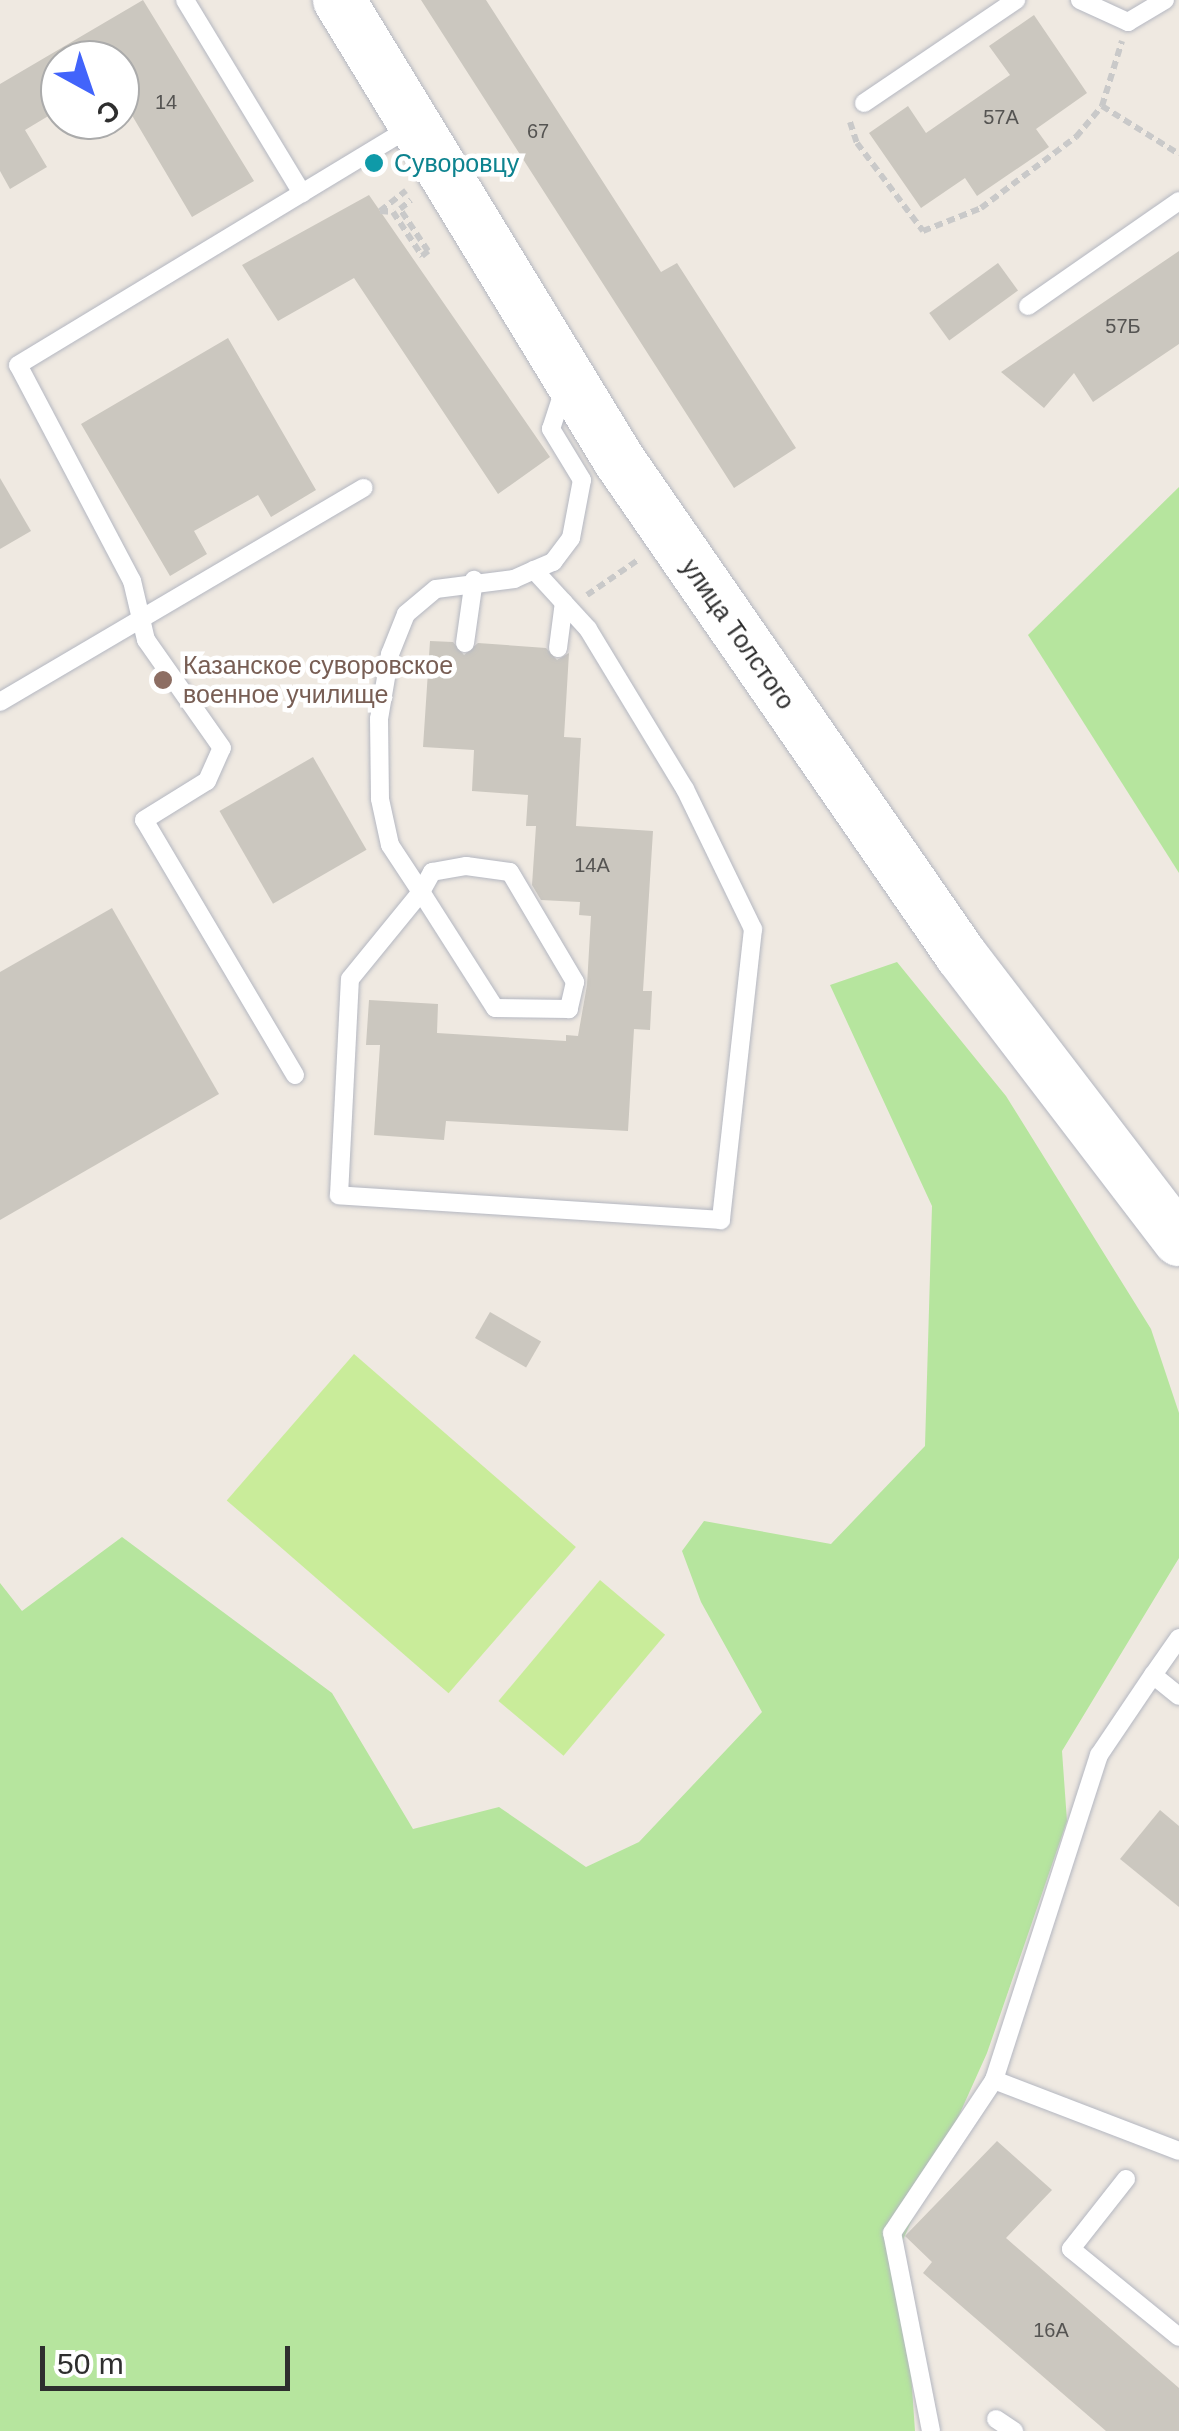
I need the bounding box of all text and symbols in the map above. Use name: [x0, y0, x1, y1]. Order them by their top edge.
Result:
north arrow: [40, 40, 140, 140]
house number: 14: [155, 90, 177, 114]
text: С: [91, 93, 126, 130]
house number: 57А: [983, 105, 1019, 129]
house number: 67: [527, 119, 549, 143]
place label: Суворовцу: [394, 148, 519, 178]
marker: Суворовцу: [363, 152, 385, 174]
house number: 57Б: [1105, 314, 1141, 338]
street label: улица Толстого: [675, 553, 801, 715]
place label: Казанское суворовское военное училище: [183, 651, 453, 710]
marker: Казанское суворовское военное училище: [152, 669, 174, 691]
house number: 14А: [574, 853, 610, 877]
house number: 16А: [1033, 2318, 1069, 2342]
scale bar: [45, 2326, 295, 2388]
text: 50 m: [57, 2347, 124, 2380]

